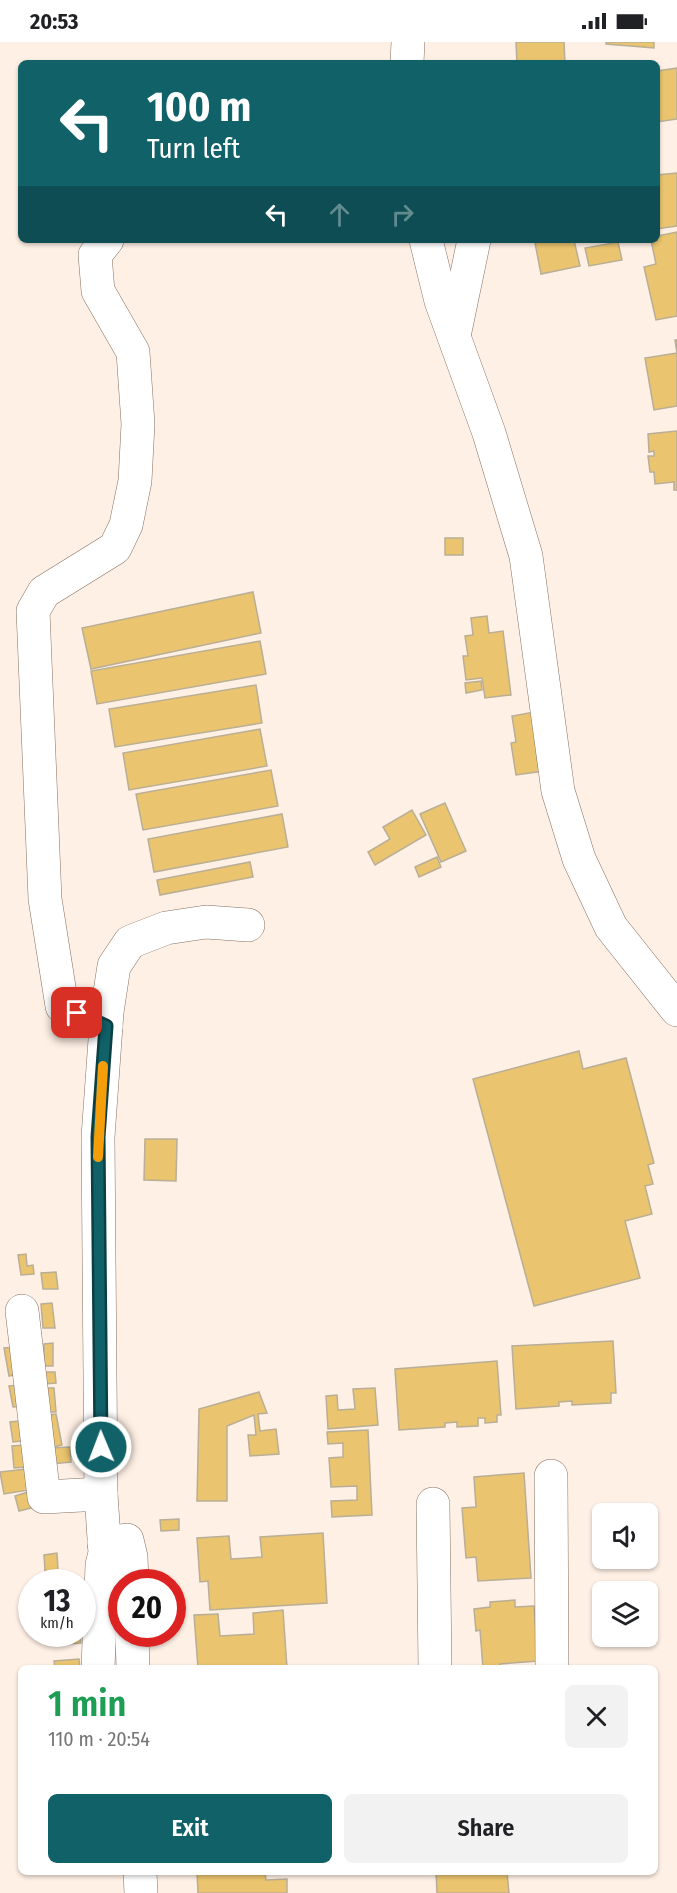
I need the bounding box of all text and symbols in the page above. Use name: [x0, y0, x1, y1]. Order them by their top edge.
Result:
text: 20:53: [30, 8, 78, 35]
text: 100 m: [147, 82, 251, 132]
icon: left: [48, 84, 126, 162]
text: Turn left: [147, 133, 240, 165]
icon: left: [260, 198, 293, 231]
icon: ahead: [323, 198, 356, 231]
icon: right: [386, 198, 419, 231]
pin: [51, 987, 102, 1038]
icon: arrive: [60, 996, 93, 1029]
position arrow: [69, 1415, 133, 1479]
map controls: [592, 1503, 658, 1647]
button: sound: [592, 1503, 658, 1569]
speed limit sign: 20: [108, 1569, 186, 1647]
button: layers: [592, 1581, 658, 1647]
text: 13: [44, 1583, 70, 1619]
text: km/h: [40, 1614, 74, 1632]
text: 1 min: [48, 1682, 126, 1726]
button: close: [565, 1685, 628, 1748]
text: 110 m · 20:54: [48, 1727, 150, 1751]
button: Exit: [48, 1794, 332, 1863]
button: Share: [344, 1794, 628, 1863]

